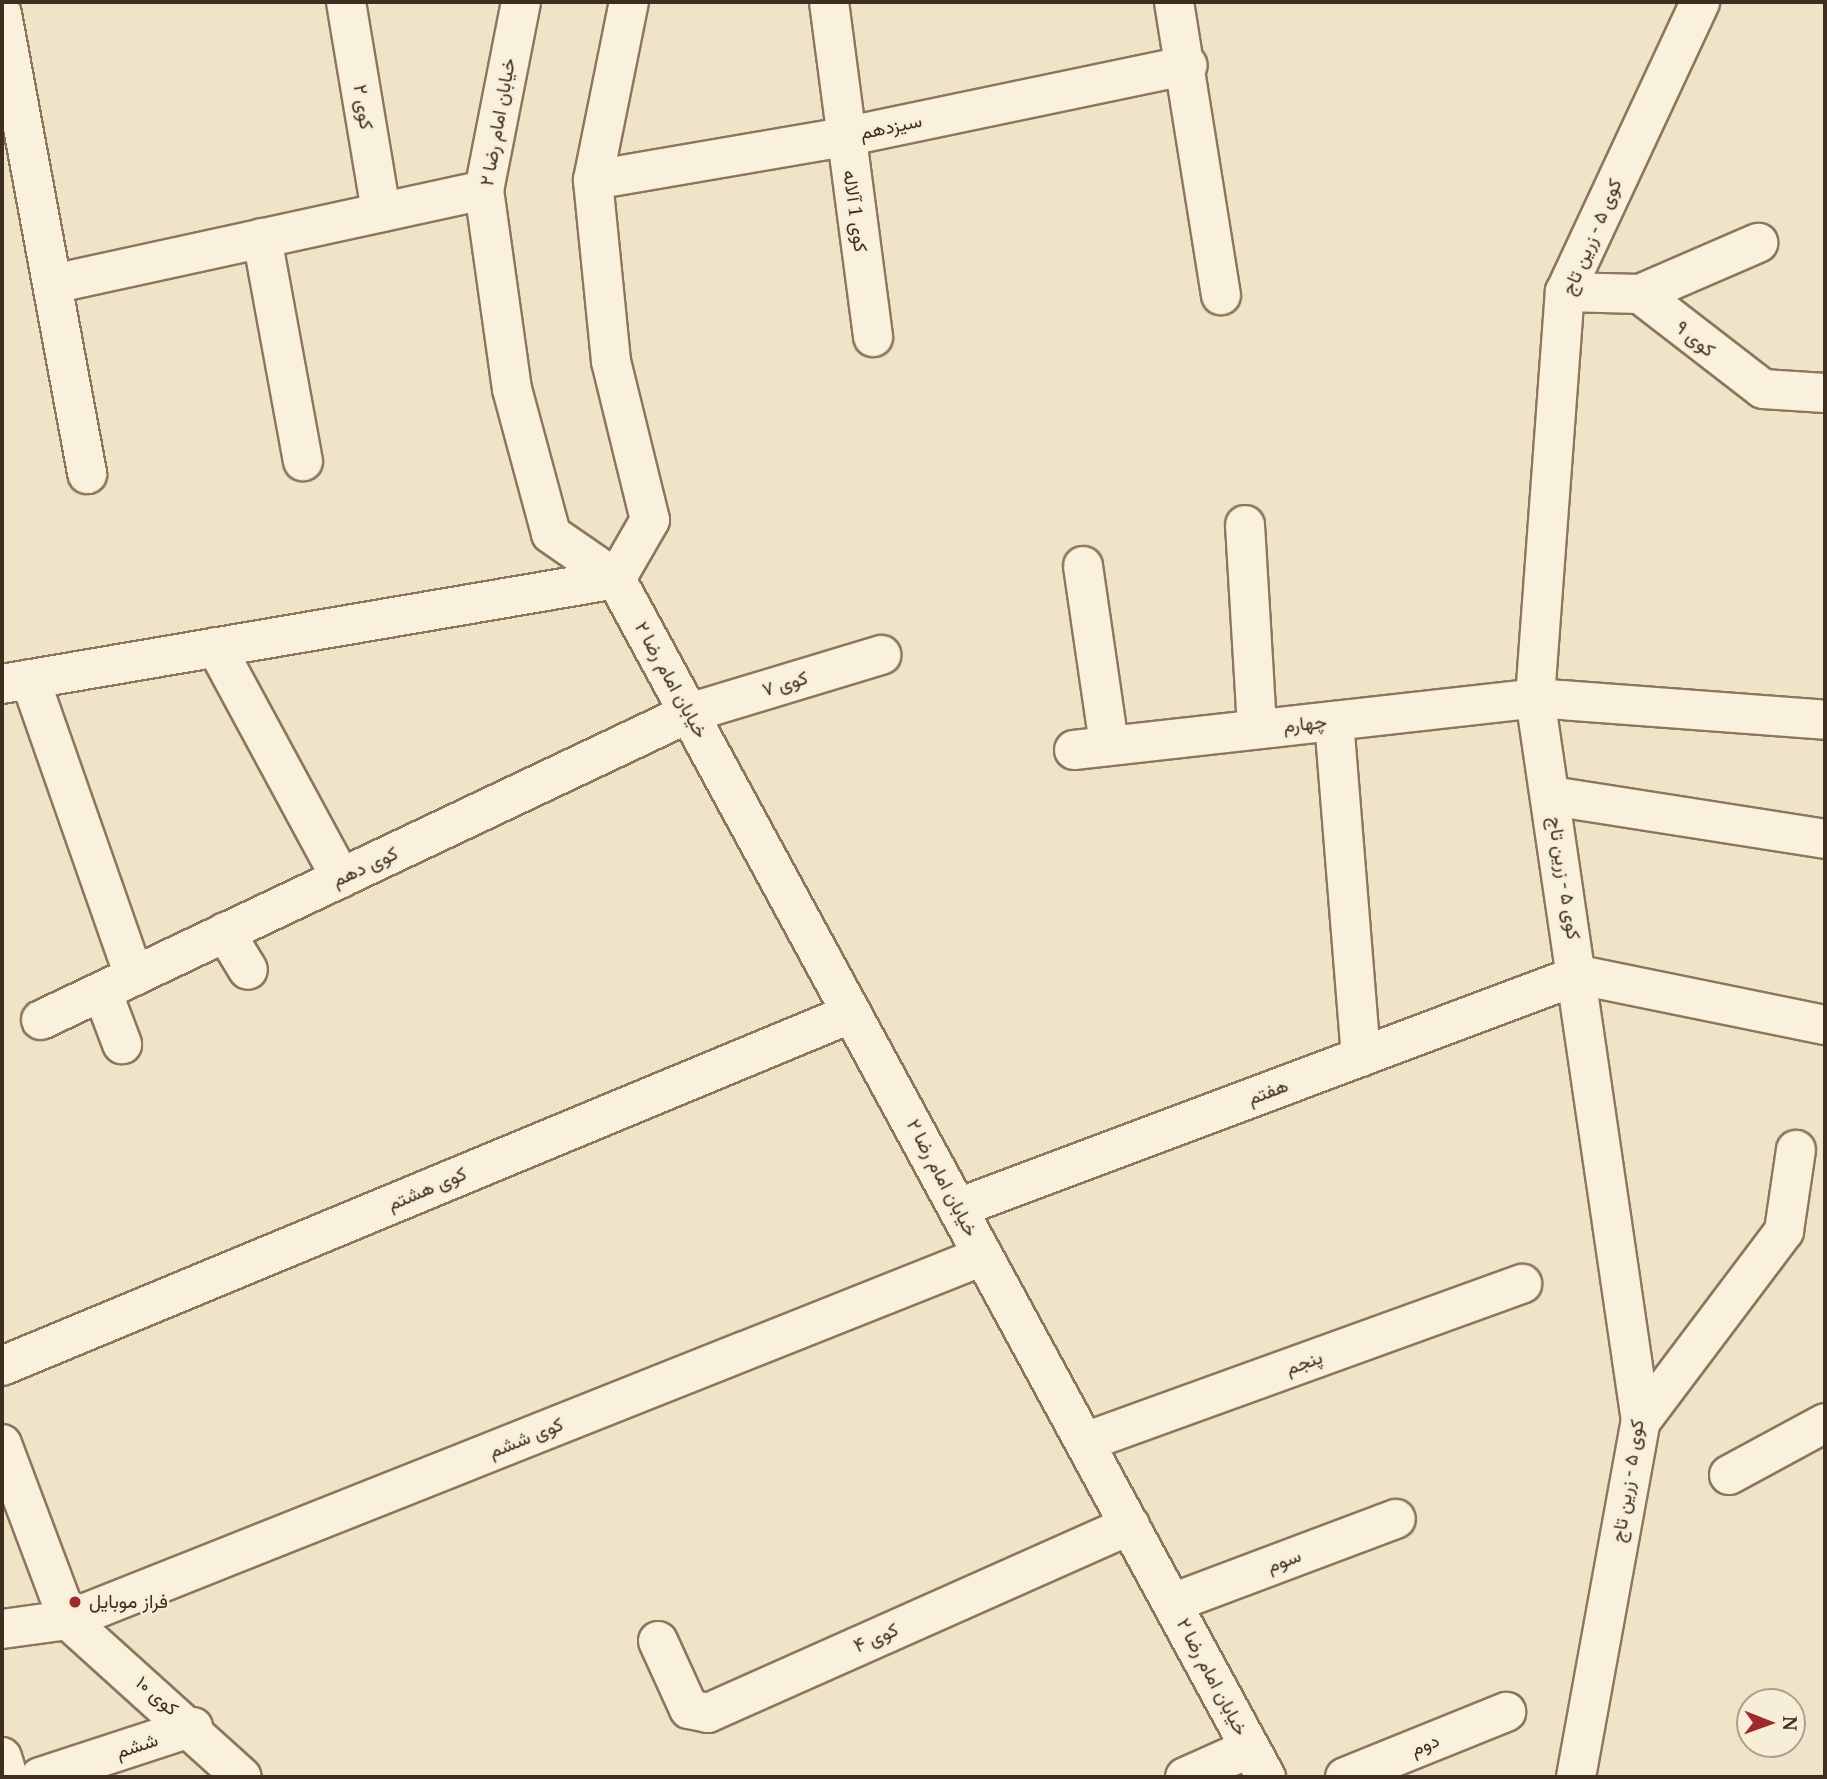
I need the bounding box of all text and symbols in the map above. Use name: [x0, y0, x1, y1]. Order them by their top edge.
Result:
street label: خیابان امام رضا ۲: [476, 56, 520, 188]
street label: کوی ۲: [348, 83, 378, 131]
street label: سیزدهم: [858, 109, 924, 145]
street label: کوی 1 آلاله: [838, 169, 872, 253]
street label: کوی ۵ - زرین تاج: [1557, 175, 1627, 299]
street label: کوی ۹: [1671, 316, 1719, 362]
street label: خیابان امام رضا ۲: [630, 618, 712, 742]
street label: کوی ۷: [759, 666, 811, 702]
street label: چهارم: [1282, 710, 1328, 738]
street label: کوی ۵ - زرین تاج: [1543, 815, 1585, 941]
street label: کوی دهم: [329, 842, 401, 892]
street label: هفتم: [1245, 1074, 1291, 1110]
street label: خیابان امام رضا ۲: [902, 1115, 982, 1241]
street label: کوی هشتم: [384, 1162, 470, 1216]
street label: پنجم: [1283, 1346, 1325, 1380]
street label: کوی ششم: [485, 1413, 567, 1463]
street label: کوی ۵ - زرین تاج: [1607, 1418, 1649, 1544]
street label: سوم: [1264, 1544, 1304, 1578]
place label: فراز موبایل: [89, 1591, 168, 1613]
marker: فراز موبایل: [67, 1594, 83, 1610]
street label: خیابان امام رضا ۲: [1172, 1614, 1252, 1740]
street label: کوی ۴: [850, 1618, 902, 1658]
street label: کوی ۱۰: [131, 1671, 183, 1721]
north arrow: [1736, 1688, 1806, 1758]
text: N: [1777, 1716, 1803, 1731]
street label: ششم: [113, 1729, 161, 1763]
street label: دوم: [1407, 1729, 1443, 1761]

